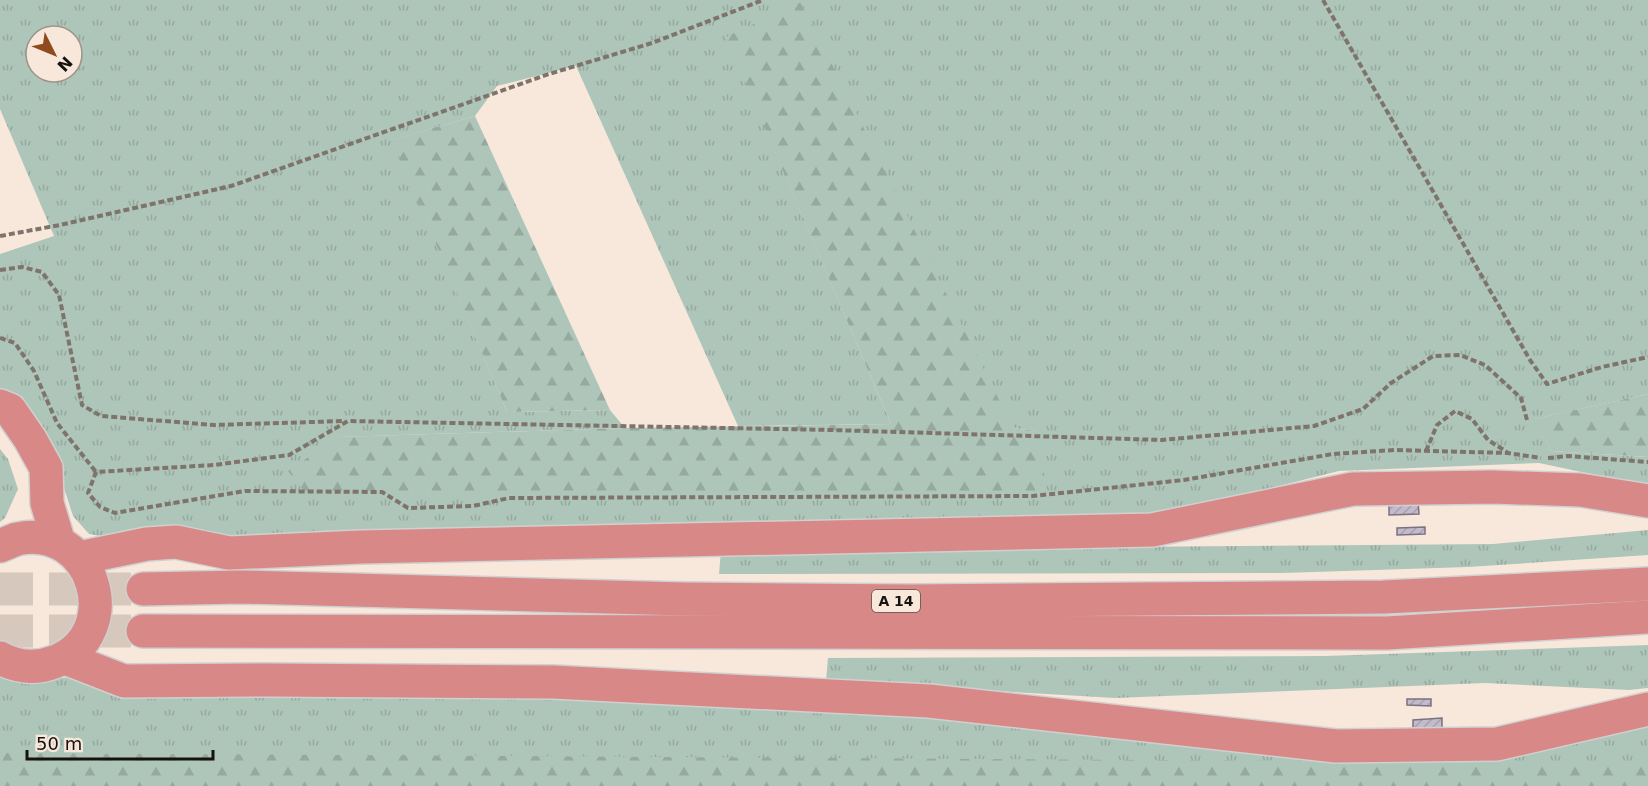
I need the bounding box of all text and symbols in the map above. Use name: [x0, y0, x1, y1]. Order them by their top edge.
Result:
north arrow: [24, 24, 84, 84]
text: N: [53, 53, 76, 75]
road number: A 14: [872, 590, 920, 612]
scale bar: [27, 723, 213, 761]
text: 50 m: [36, 733, 82, 754]

